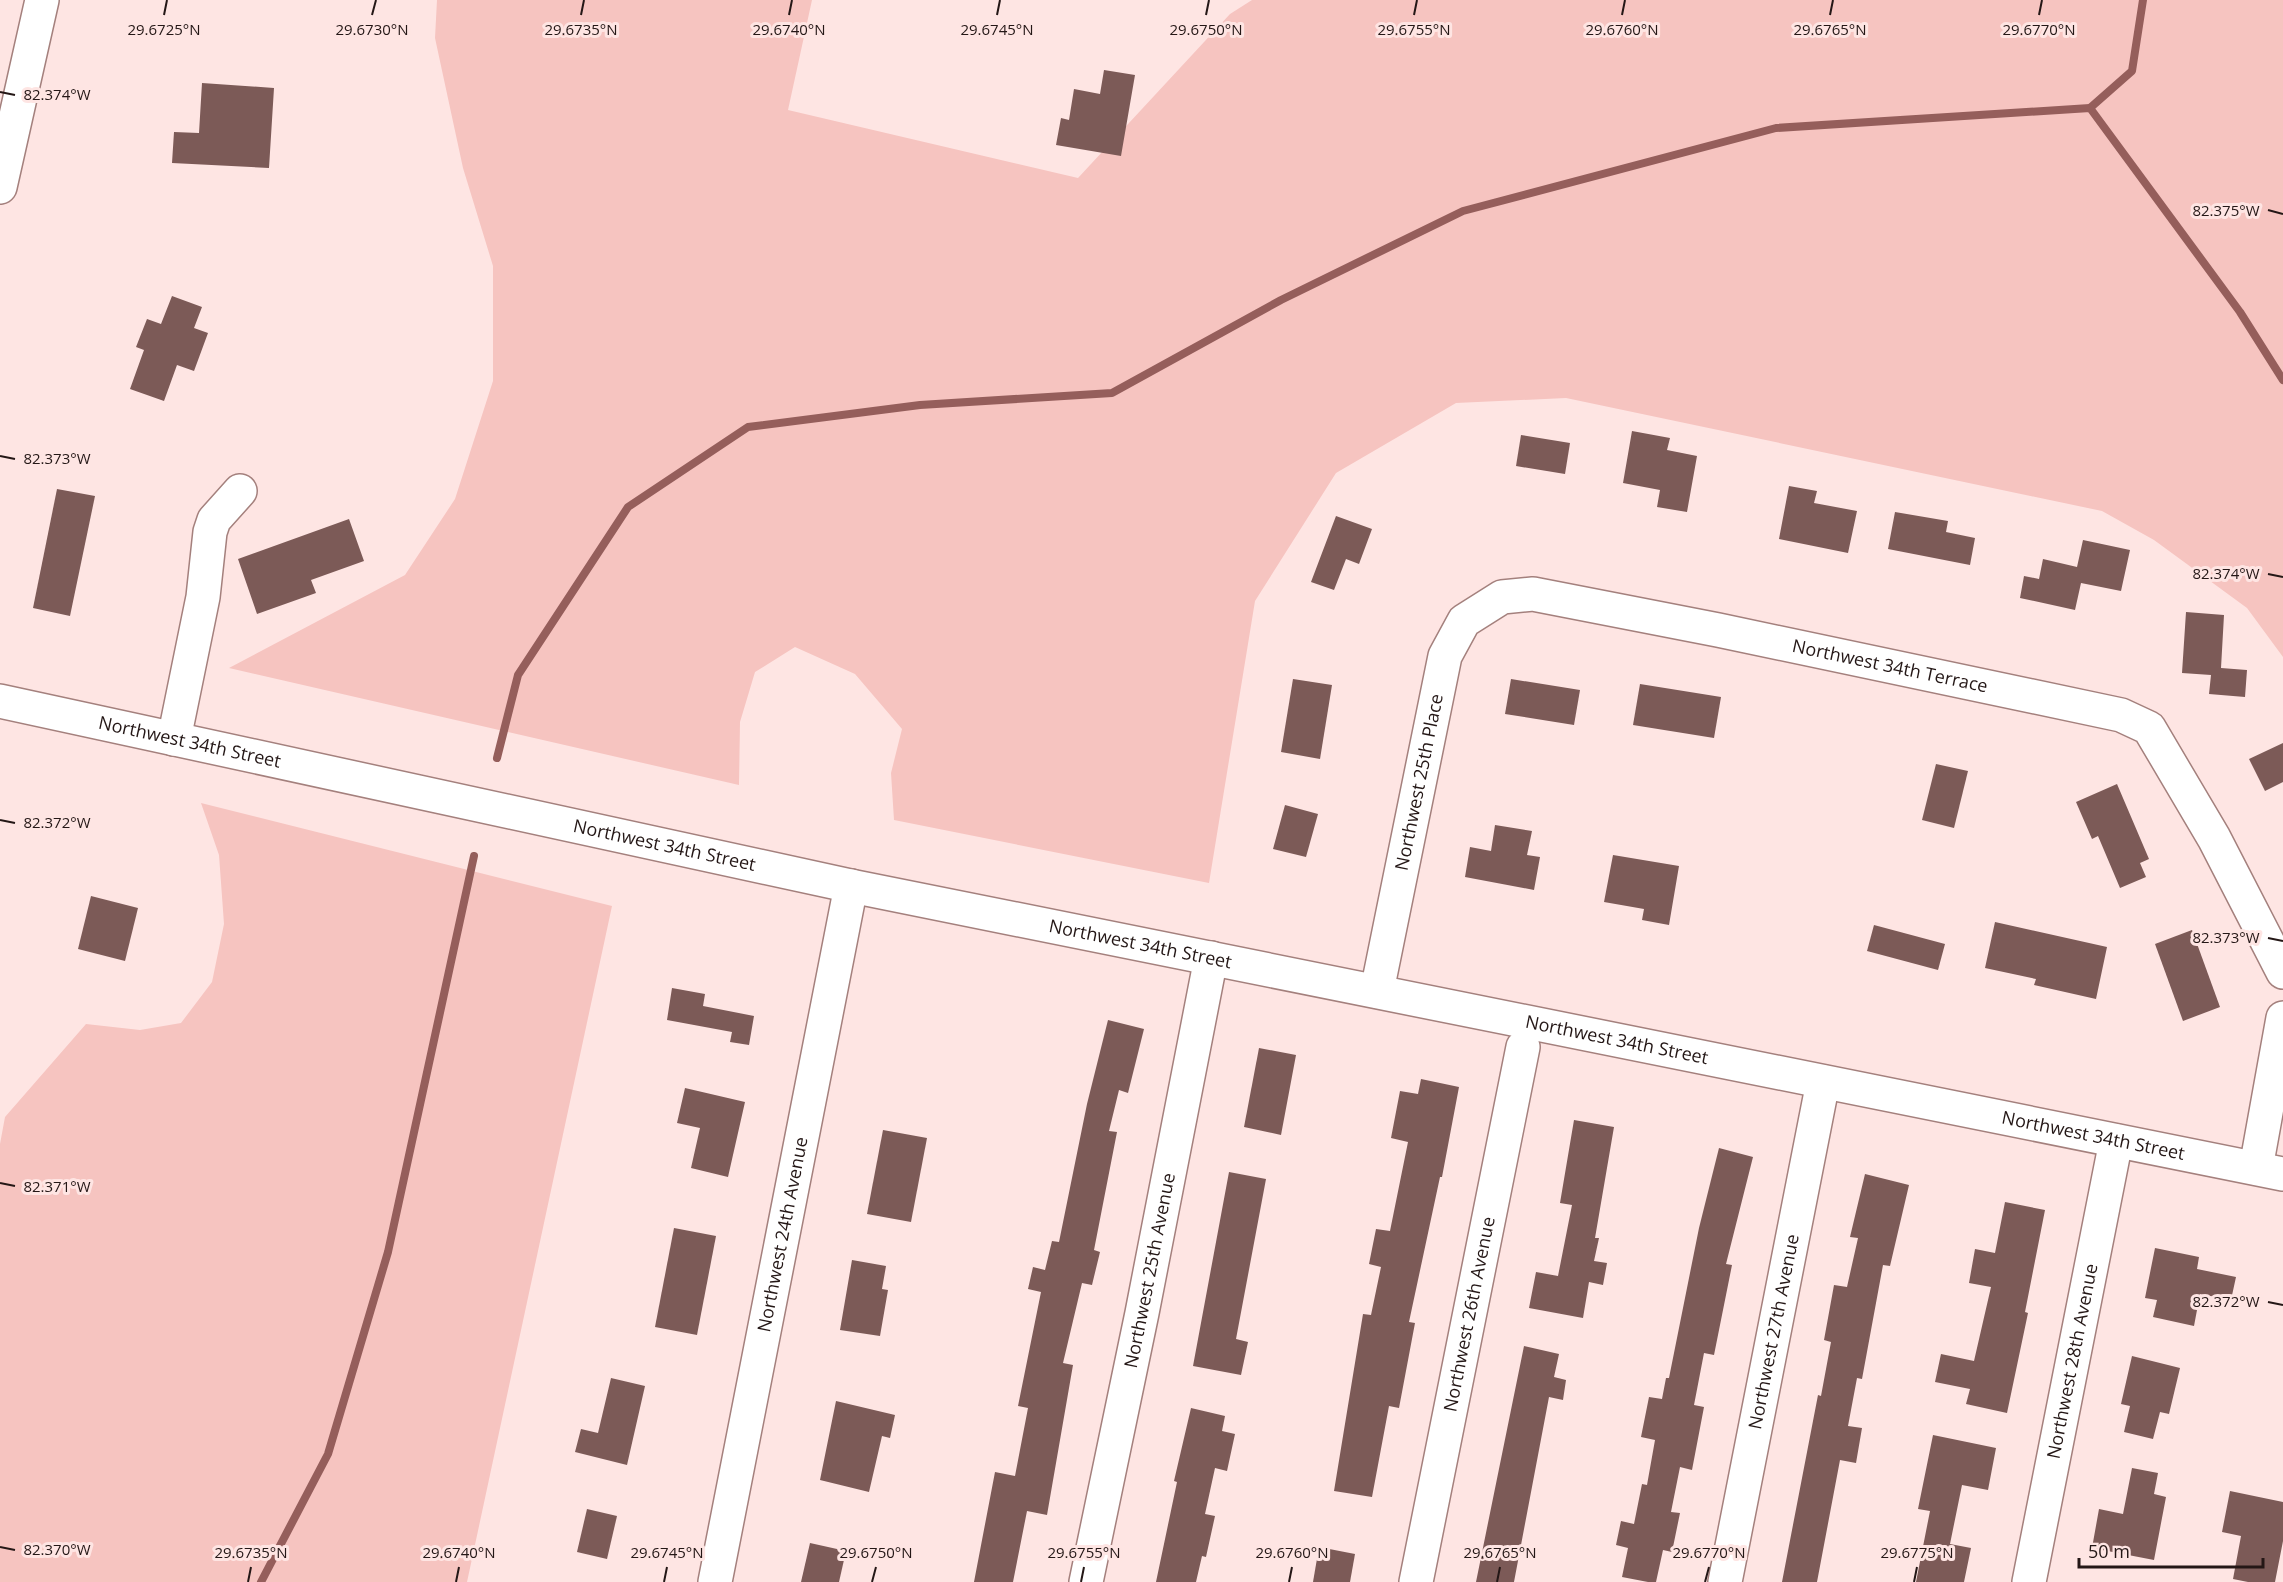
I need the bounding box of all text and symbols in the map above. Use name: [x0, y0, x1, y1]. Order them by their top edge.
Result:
text: 29.6725°N: [127, 19, 201, 39]
text: 29.6730°N: [335, 19, 409, 39]
text: 29.6735°N: [544, 19, 618, 39]
text: 29.6740°N: [752, 19, 826, 39]
text: 29.6745°N: [960, 19, 1034, 39]
text: 29.6750°N: [1169, 19, 1243, 39]
text: 29.6755°N: [1377, 19, 1451, 39]
text: 29.6760°N: [1585, 19, 1659, 39]
text: 29.6765°N: [1793, 19, 1867, 39]
text: 29.6770°N: [2002, 19, 2076, 39]
text: 82.374°W: [23, 84, 91, 104]
text: 82.375°W: [2192, 200, 2260, 220]
text: 82.373°W: [23, 448, 91, 468]
text: 82.374°W: [2192, 563, 2260, 583]
street label: Northwest 34th Terrace: [1790, 633, 1990, 698]
street label: Northwest 25th Place: [1389, 692, 1448, 873]
street label: Northwest 34th Street: [96, 710, 283, 773]
text: 82.372°W: [23, 812, 91, 832]
street label: Northwest 34th Street: [571, 813, 758, 876]
street label: Northwest 34th Street: [1047, 913, 1234, 973]
text: 82.373°W: [2192, 927, 2260, 947]
street label: Northwest 34th Street: [1523, 1009, 1711, 1069]
street label: Northwest 34th Street: [2000, 1105, 2187, 1165]
street label: Northwest 24th Avenue: [751, 1135, 813, 1334]
street label: Northwest 25th Avenue: [1118, 1171, 1180, 1370]
text: 82.371°W: [23, 1176, 91, 1196]
street label: Northwest 26th Avenue: [1437, 1214, 1500, 1414]
street label: Northwest 27th Avenue: [1742, 1232, 1804, 1431]
street label: Northwest 28th Avenue: [2041, 1261, 2103, 1461]
text: 82.372°W: [2192, 1291, 2260, 1311]
scale bar: [2079, 1531, 2264, 1569]
text: 82.370°W: [23, 1539, 91, 1559]
text: 50 m: [2088, 1539, 2130, 1563]
text: 29.6735°N: [214, 1542, 288, 1562]
text: 29.6740°N: [422, 1542, 496, 1562]
text: 29.6745°N: [630, 1542, 704, 1562]
text: 29.6750°N: [839, 1542, 913, 1562]
text: 29.6755°N: [1047, 1542, 1121, 1562]
text: 29.6760°N: [1255, 1542, 1329, 1562]
text: 29.6765°N: [1463, 1542, 1537, 1562]
text: 29.6770°N: [1672, 1542, 1746, 1562]
text: 29.6775°N: [1880, 1542, 1954, 1562]

